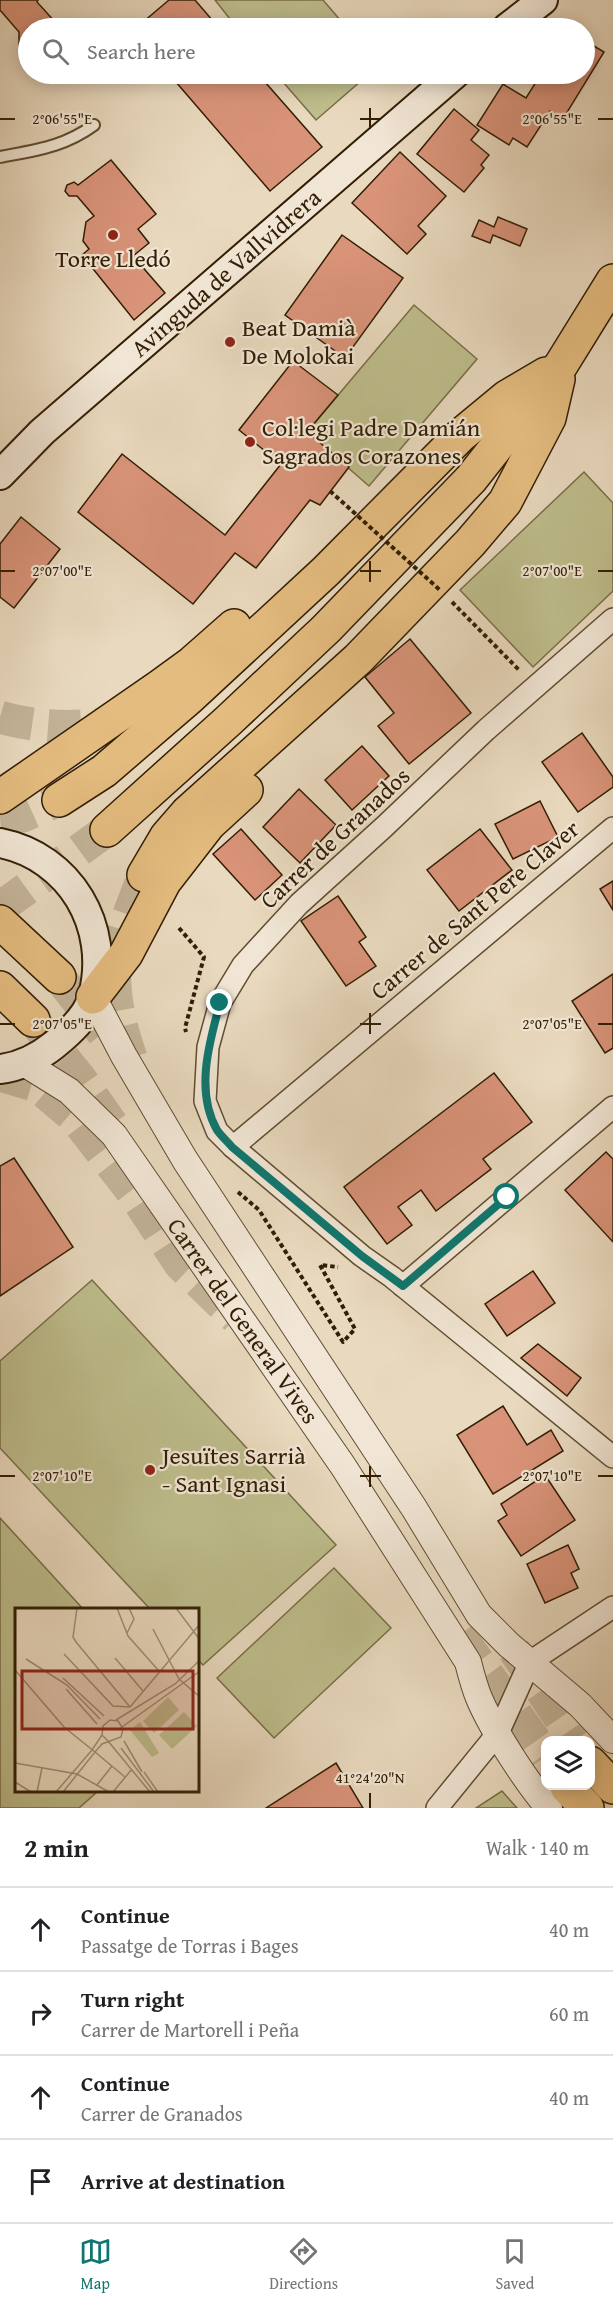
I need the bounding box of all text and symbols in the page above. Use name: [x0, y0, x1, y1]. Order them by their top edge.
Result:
search box: [18, 18, 595, 84]
icon: search: [39, 35, 72, 68]
text: Search here: [87, 35, 196, 67]
text: 2°06'55"E: [32, 108, 92, 129]
text: 2°06'55"E: [522, 108, 582, 129]
street label: Avinguda de Vallvidrera: [123, 180, 329, 365]
marker: Torre Lledó: [106, 228, 120, 242]
place label: Torre Lledó: [55, 241, 171, 276]
place label: Beat Damià De Molokai: [242, 310, 356, 373]
marker: Beat Damià De Molokai: [223, 335, 237, 349]
place label: Col·legi Padre Damián Sagrados Corazones: [262, 410, 481, 473]
marker: Col·legi Padre Damián Sagrados Corazones: [243, 435, 257, 449]
text: 2°07'00"E: [32, 560, 92, 581]
text: 2°07'00"E: [522, 560, 582, 581]
street label: Carrer de Granados: [252, 759, 418, 917]
street label: Carrer de Sant Pere Claver: [363, 811, 587, 1008]
route end: [206, 989, 232, 1015]
text: 2°07'05"E: [32, 1013, 92, 1034]
text: 2°07'05"E: [522, 1013, 582, 1034]
route start: [493, 1183, 519, 1209]
street label: Carrer del General Vives: [159, 1211, 328, 1431]
place label: Jesuïtes Sarrià - Sant Ignasi: [159, 1438, 306, 1501]
marker: Jesuïtes Sarrià - Sant Ignasi: [143, 1463, 157, 1477]
text: 2°07'10"E: [32, 1465, 92, 1486]
text: 2°07'10"E: [522, 1465, 582, 1486]
inset map: [15, 1608, 200, 1793]
map controls: [541, 1736, 595, 1790]
button: layers: [541, 1736, 595, 1790]
text: 41°24'20"N: [336, 1767, 405, 1788]
text: 2 min: [24, 1828, 89, 1867]
text: Walk · 140 m: [486, 1833, 589, 1862]
text: Continue: [81, 1899, 170, 1931]
icon: ahead: [24, 1913, 57, 1946]
text: 40 m: [549, 1915, 589, 1944]
text: Passatge de Torras i Bages: [81, 1931, 299, 1960]
text: Turn right: [81, 1983, 184, 2015]
icon: right: [24, 1997, 57, 2030]
text: 60 m: [549, 1999, 589, 2028]
text: Carrer de Martorell i Peña: [81, 2015, 299, 2044]
text: Continue: [81, 2067, 170, 2099]
icon: ahead: [24, 2081, 57, 2114]
text: 40 m: [549, 2083, 589, 2112]
text: Carrer de Granados: [81, 2099, 243, 2128]
icon: arrive: [24, 2165, 57, 2198]
text: Arrive at destination: [81, 2165, 285, 2197]
tab: Map: [79, 2235, 112, 2295]
tab: Directions: [269, 2235, 338, 2295]
tab: Saved: [495, 2235, 534, 2295]

